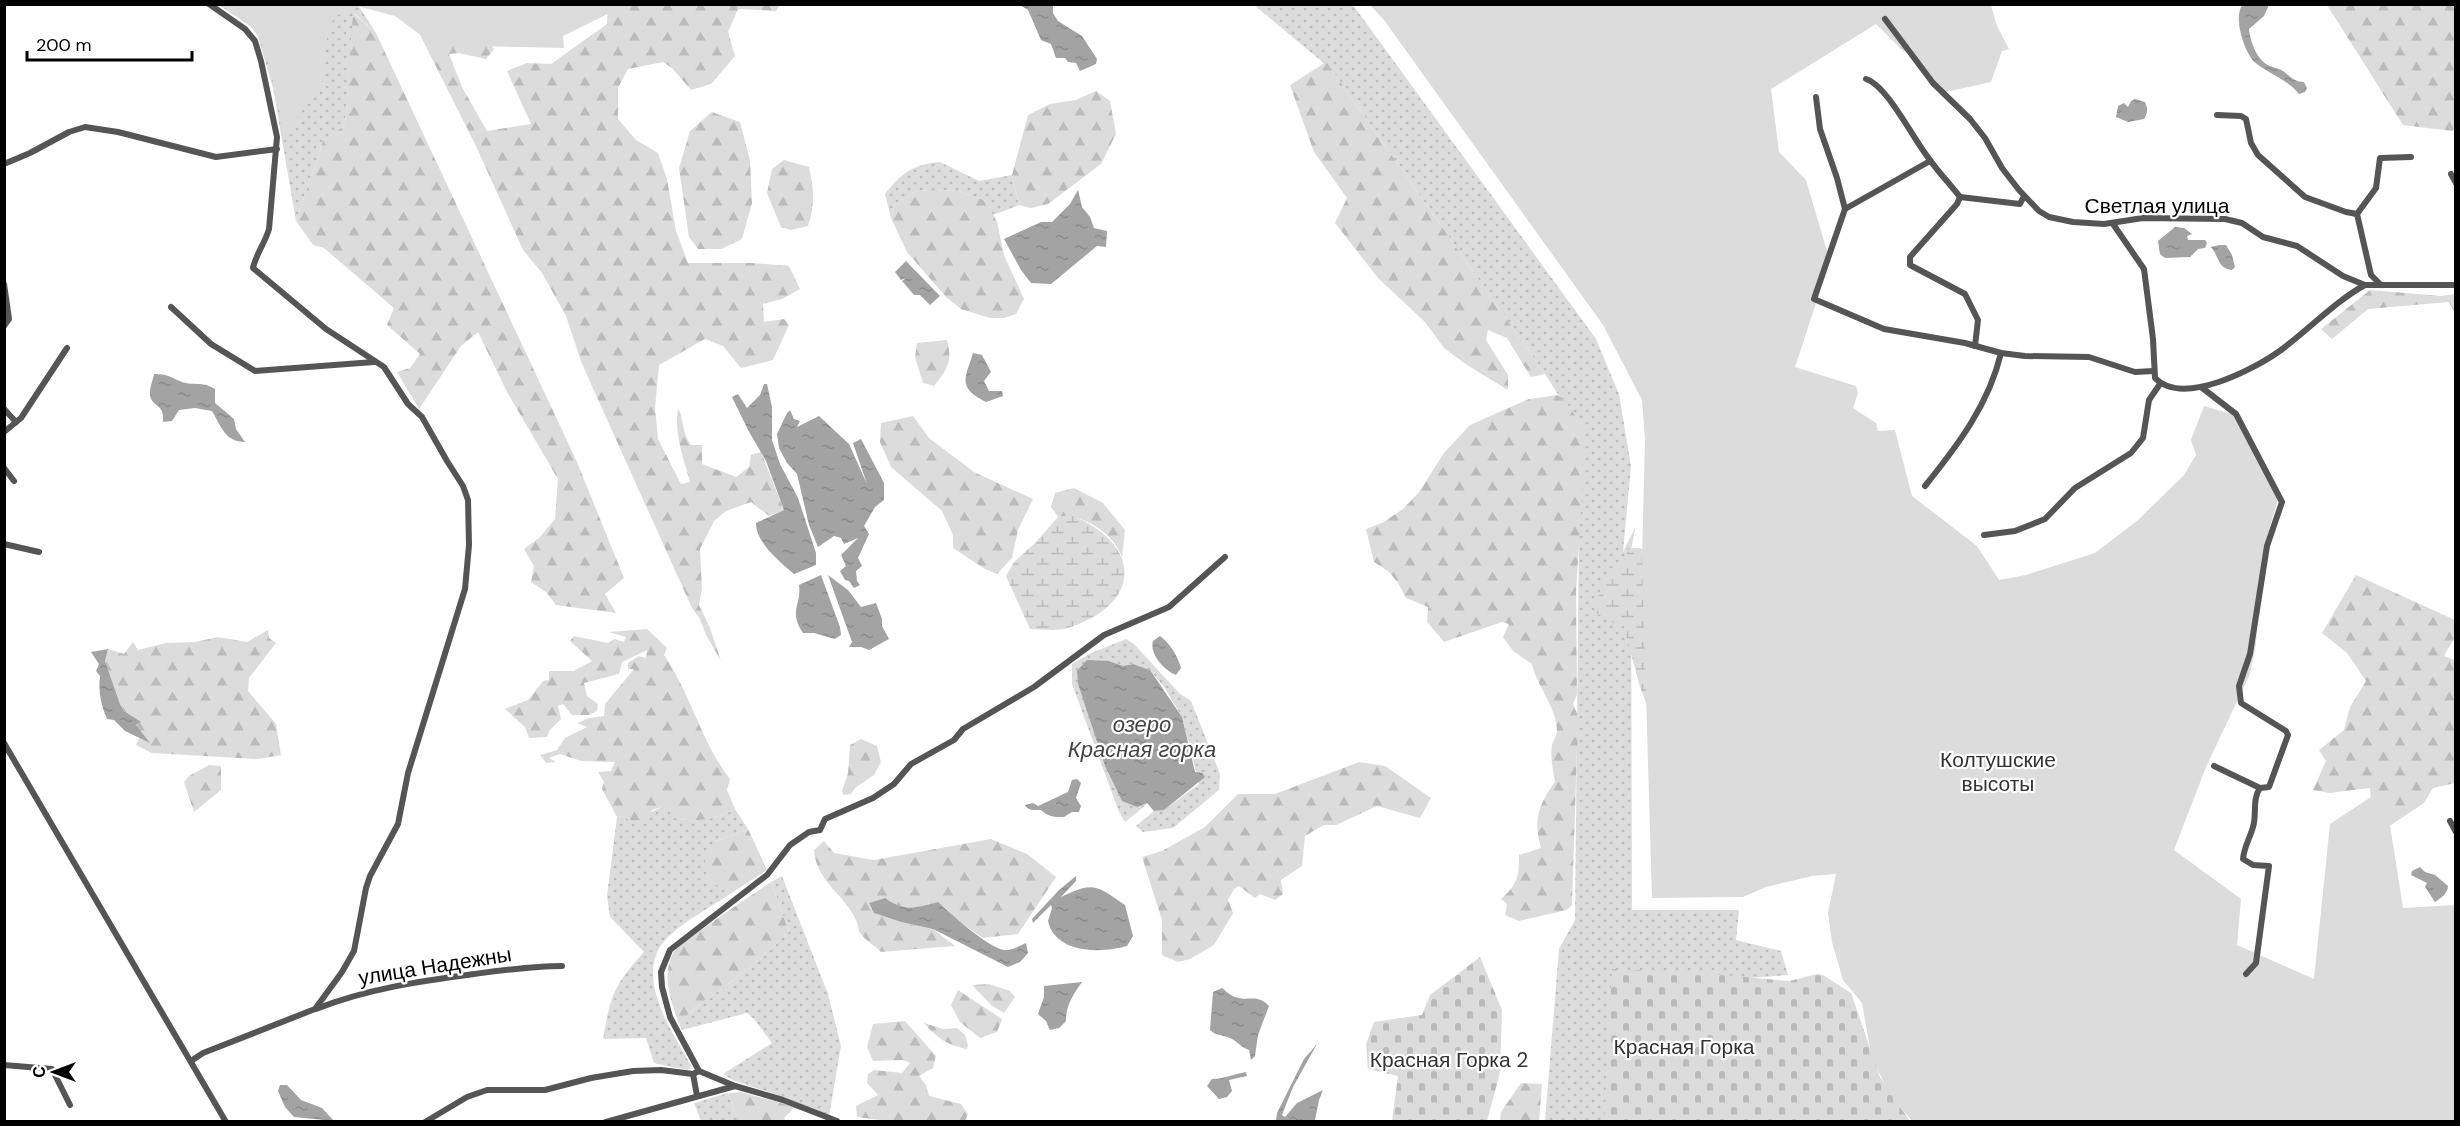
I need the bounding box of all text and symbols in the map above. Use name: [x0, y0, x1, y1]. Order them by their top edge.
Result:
scale bar: [27, 24, 192, 62]
text: 200 m: [36, 33, 92, 57]
street label: Светлая улица: [2085, 192, 2230, 220]
water label: озеро Красная горка: [1068, 710, 1216, 764]
park label: Колтушские высоты: [1940, 746, 2056, 798]
street label: улица Надежны: [356, 940, 514, 992]
park label: Красная Горка: [1614, 1033, 1755, 1061]
north arrow: [24, 1042, 84, 1102]
park label: Красная Горка 2: [1370, 1046, 1528, 1074]
text: С: [29, 1066, 50, 1078]

